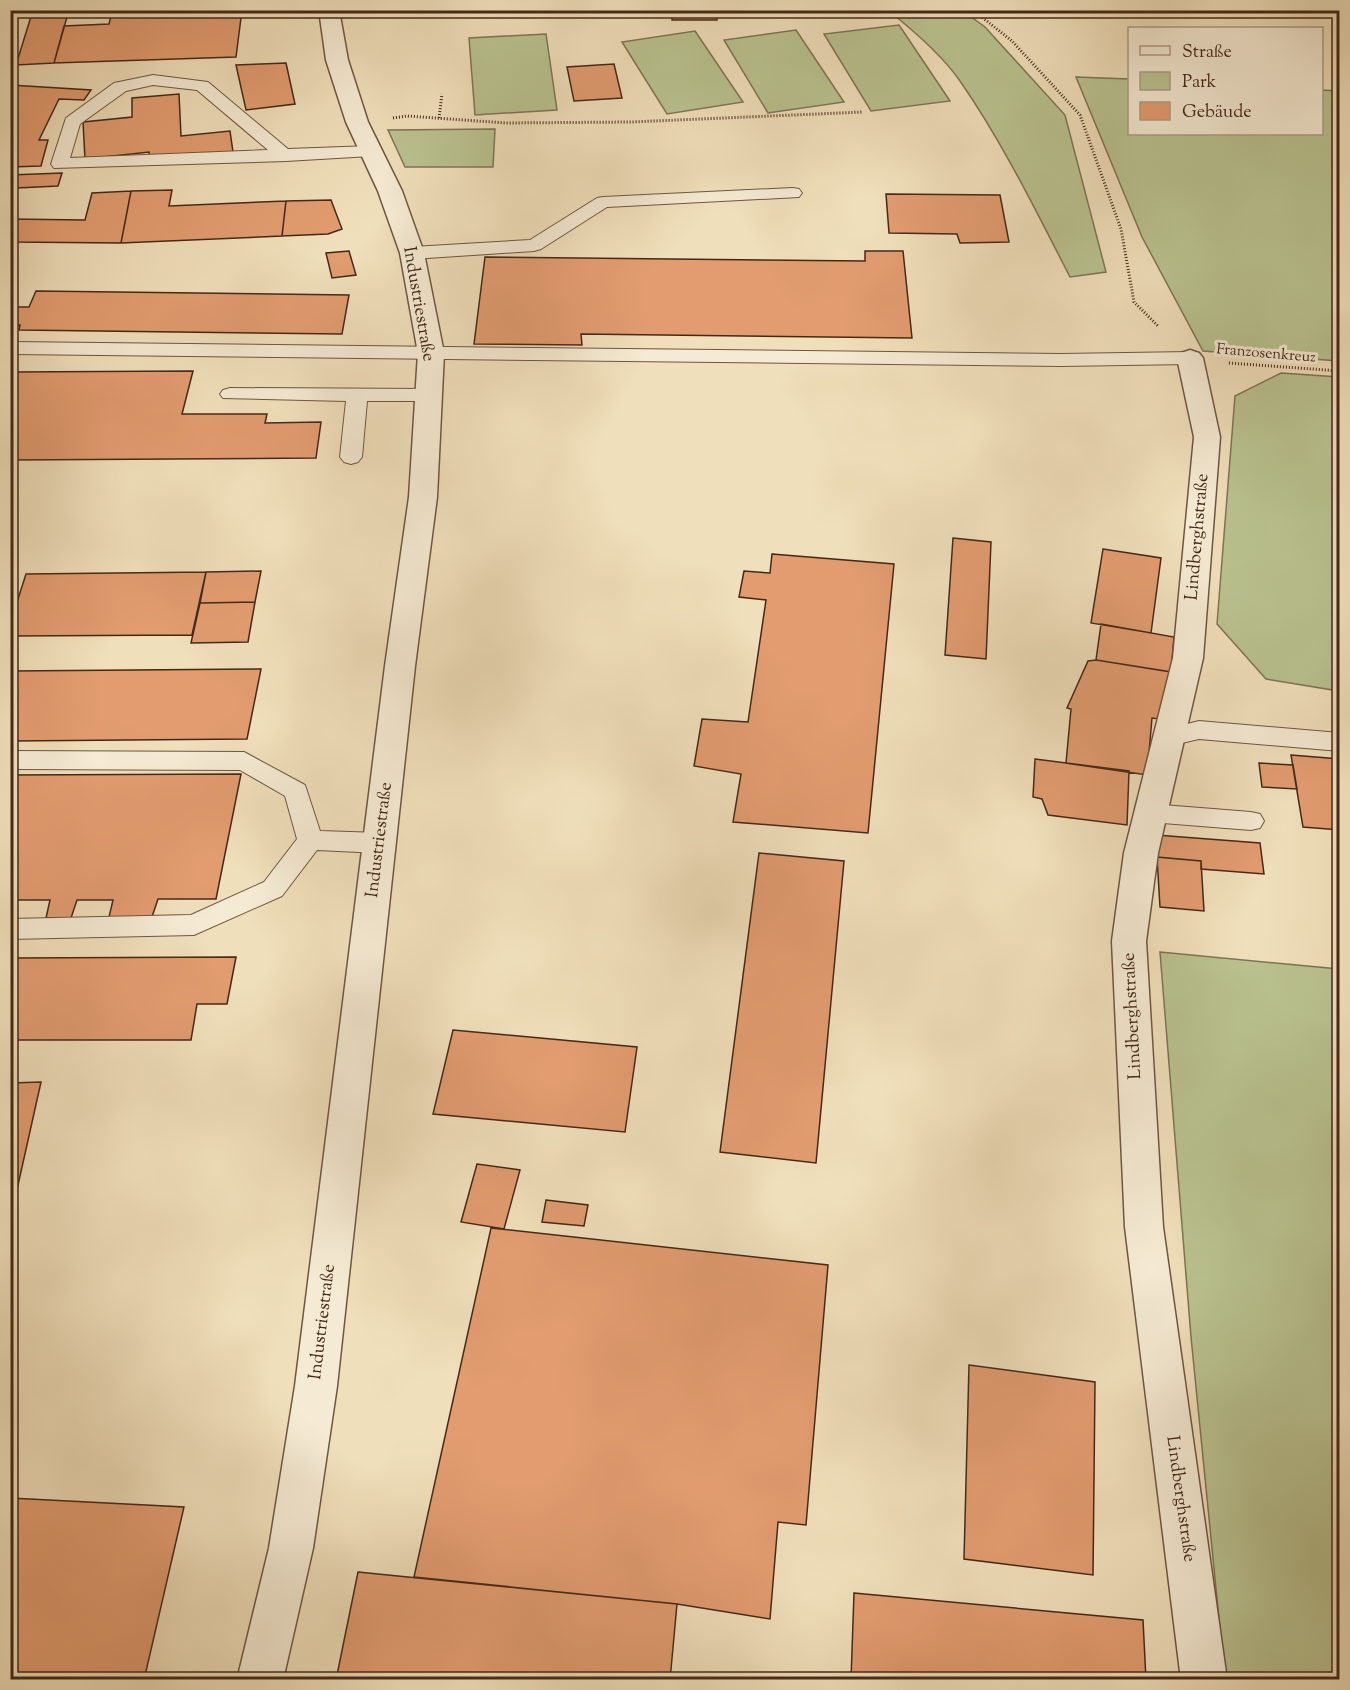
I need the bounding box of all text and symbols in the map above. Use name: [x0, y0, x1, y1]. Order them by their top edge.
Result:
legend: [1128, 27, 1323, 135]
text: Straße: [1182, 40, 1232, 66]
text: Park: [1182, 70, 1217, 96]
text: Gebäude: [1182, 100, 1252, 126]
street label: Industriestraße: [395, 244, 441, 364]
street label: Franzosenkreuz: [1215, 339, 1317, 369]
street label: Lindberghstraße: [1180, 472, 1216, 602]
street label: Industriestraße: [360, 781, 400, 899]
street label: Lindberghstraße: [1117, 952, 1149, 1080]
street label: Industriestraße: [303, 1263, 343, 1381]
street label: Lindberghstraße: [1158, 1434, 1202, 1564]

